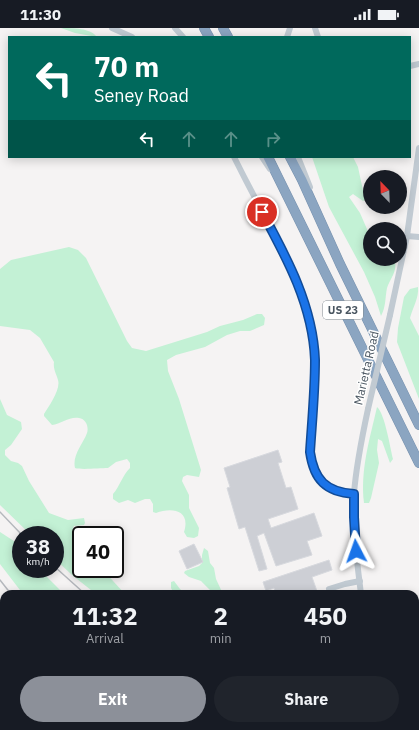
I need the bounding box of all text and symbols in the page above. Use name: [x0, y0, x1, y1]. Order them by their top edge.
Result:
text: 11:30: [20, 5, 61, 24]
text: 70 m: [94, 48, 159, 85]
icon: left: [28, 52, 80, 104]
text: Seney Road: [94, 84, 189, 107]
icon: left: [136, 128, 158, 150]
icon: ahead: [178, 128, 200, 150]
icon: ahead: [220, 128, 242, 150]
icon: right: [262, 128, 284, 150]
north arrow: [363, 170, 407, 214]
map controls: [363, 170, 407, 266]
pin: [245, 195, 279, 229]
icon: arrive: [251, 201, 273, 223]
button: search: [363, 222, 407, 266]
road number: US 23: [323, 301, 363, 319]
street label: Marietta Road: [350, 330, 382, 406]
speed limit sign: 40: [72, 526, 124, 578]
position arrow: [335, 530, 377, 572]
text: 38: [26, 533, 50, 560]
text: km/h: [26, 555, 50, 568]
text: 11:32: [72, 600, 138, 632]
text: 2: [213, 600, 228, 632]
text: 450: [304, 600, 347, 632]
text: Arrival: [86, 630, 124, 647]
text: min: [210, 630, 232, 647]
text: m: [320, 630, 331, 647]
button: Exit: [20, 676, 206, 722]
button: Share: [214, 676, 399, 722]

